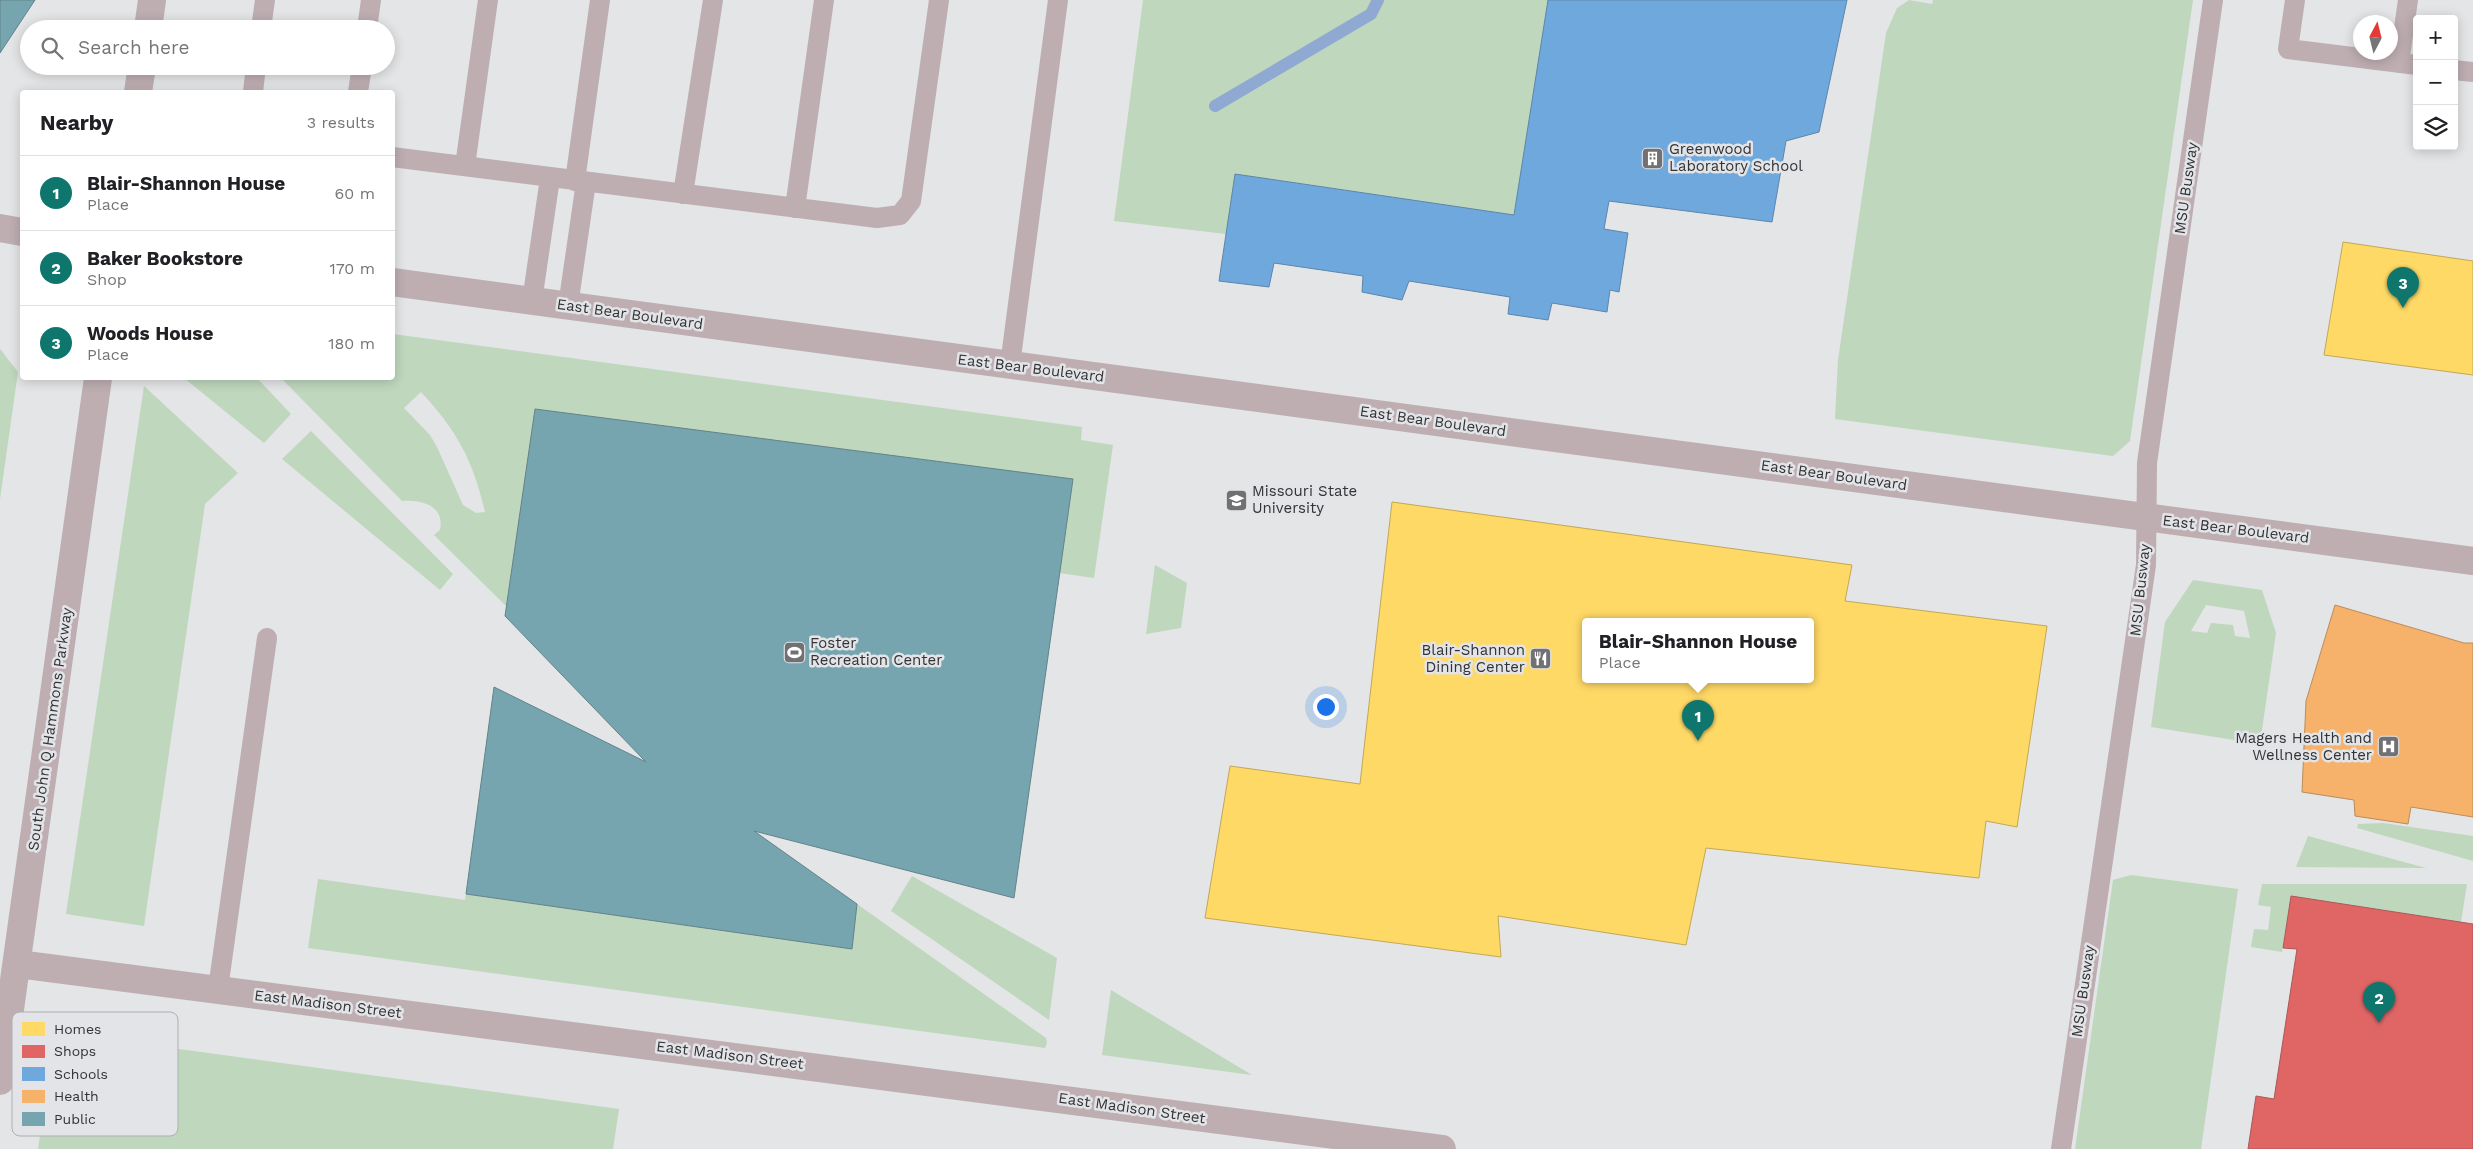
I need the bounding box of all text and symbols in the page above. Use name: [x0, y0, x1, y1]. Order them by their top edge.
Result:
north arrow: [2353, 15, 2398, 60]
map controls: [2413, 15, 2458, 150]
button: +: [2413, 15, 2458, 60]
search box: [20, 20, 395, 75]
icon: search: [38, 34, 66, 62]
text: Search here: [78, 36, 189, 59]
button: −: [2413, 60, 2458, 105]
button: layers: [2413, 105, 2458, 150]
text: Nearby: [40, 110, 113, 135]
text: 3 results: [307, 113, 375, 132]
place label: Greenwood Laboratory School: [1669, 140, 1803, 175]
street label: MSU Busway: [2171, 141, 2201, 235]
building icon: Greenwood Laboratory School: [1641, 146, 1665, 170]
text: Blair-Shannon House: [87, 172, 285, 195]
text: 1: [53, 184, 59, 203]
text: 60 m: [335, 184, 375, 203]
text: Place: [87, 195, 129, 214]
text: Baker Bookstore: [87, 247, 243, 270]
text: 2: [51, 259, 61, 278]
text: 170 m: [329, 259, 375, 278]
pin: 3: [2387, 267, 2419, 308]
text: Shop: [87, 270, 127, 289]
street label: East Bear Boulevard: [556, 295, 704, 333]
text: Woods House: [87, 322, 213, 345]
text: 3: [51, 334, 61, 353]
text: 180 m: [328, 334, 375, 353]
text: Place: [87, 345, 129, 364]
street label: East Bear Boulevard: [957, 350, 1105, 386]
street label: East Bear Boulevard: [1359, 402, 1507, 440]
street label: East Bear Boulevard: [1760, 456, 1908, 494]
place label: Missouri State University: [1252, 482, 1357, 517]
school or university icon: Missouri State University: [1224, 488, 1248, 512]
street label: East Bear Boulevard: [2162, 511, 2310, 547]
street label: MSU Busway: [2126, 543, 2154, 637]
street label: South John Q Hammons Parkway: [24, 606, 76, 852]
popup: [1582, 618, 1814, 683]
text: Blair-Shannon House: [1599, 630, 1797, 653]
place label: Foster Recreation Center: [810, 634, 942, 669]
sports icon: Foster Recreation Center: [782, 640, 806, 664]
place label: Blair-Shannon Dining Center: [1422, 641, 1525, 676]
restaurant icon: Blair-Shannon Dining Center: [1529, 647, 1553, 671]
text: Place: [1599, 653, 1641, 672]
your location: [1313, 694, 1339, 720]
pin: 1: [1682, 700, 1714, 741]
place label: Magers Health and Wellness Center: [2235, 729, 2372, 764]
hospital icon: Magers Health and Wellness Center: [2376, 735, 2400, 759]
street label: MSU Busway: [2068, 944, 2098, 1038]
pin: 2: [2363, 982, 2395, 1023]
street label: East Madison Street: [253, 986, 403, 1022]
legend: [12, 1012, 178, 1136]
text: Homes: [54, 1021, 101, 1037]
street label: East Madison Street: [655, 1037, 805, 1073]
text: Shops: [54, 1043, 96, 1059]
text: Schools: [54, 1066, 108, 1082]
text: Health: [54, 1088, 99, 1104]
street label: East Madison Street: [1057, 1089, 1207, 1127]
text: Public: [54, 1111, 96, 1127]

